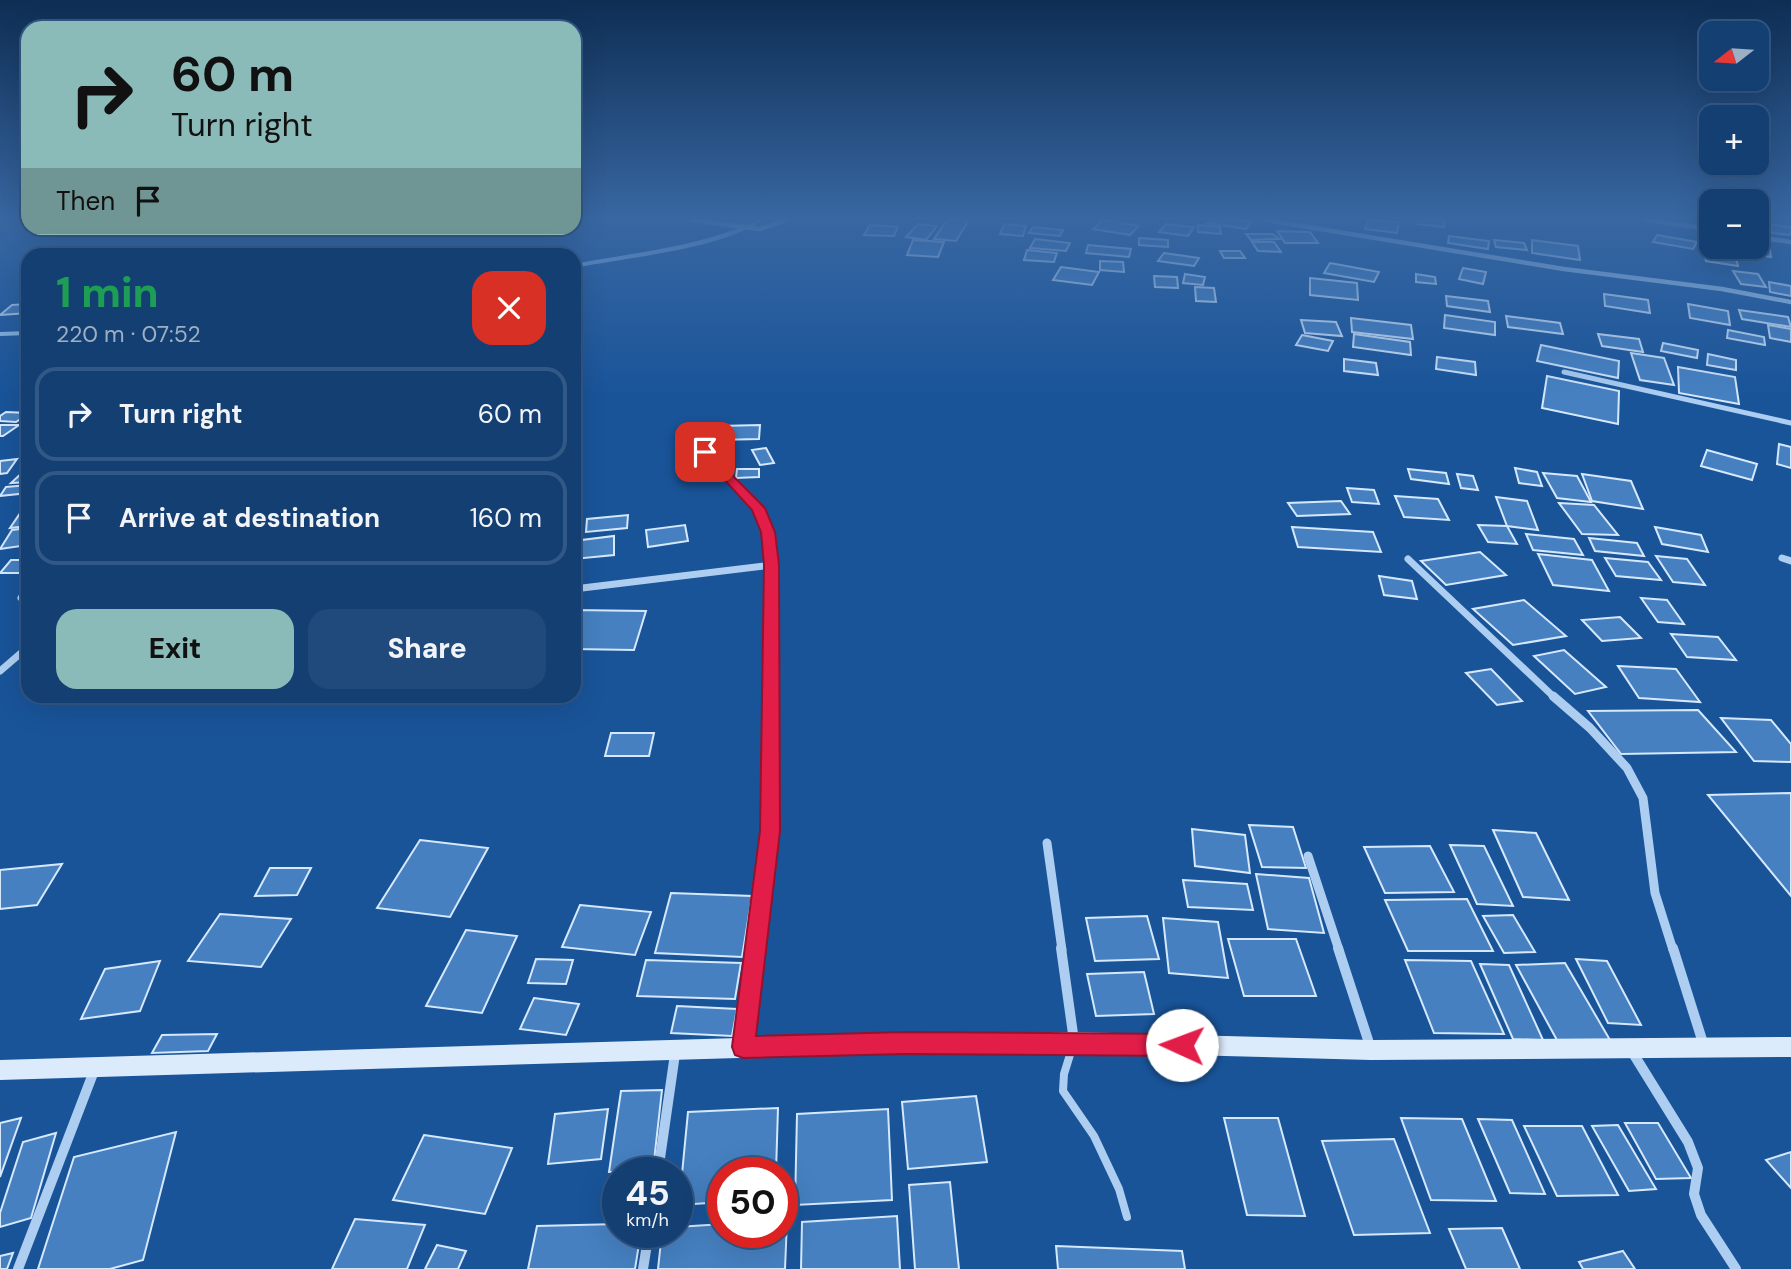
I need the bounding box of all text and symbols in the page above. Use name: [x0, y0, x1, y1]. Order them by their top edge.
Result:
north arrow: [1699, 21, 1769, 91]
map controls: [1699, 21, 1769, 259]
text: 60 m: [171, 42, 294, 106]
icon: right: [56, 49, 147, 140]
text: Turn right: [171, 104, 313, 146]
button: +: [1699, 105, 1769, 175]
icon: arrive: [129, 182, 167, 220]
text: Then: [56, 184, 115, 218]
button: −: [1699, 189, 1769, 259]
text: 1 min: [56, 265, 159, 320]
button: close: [472, 271, 546, 345]
text: 220 m · 07:52: [56, 319, 201, 349]
icon: right: [60, 395, 98, 433]
text: Turn right: [119, 397, 243, 431]
text: 60 m: [478, 397, 542, 431]
pin: [675, 422, 735, 482]
icon: arrive: [686, 433, 724, 471]
icon: arrive: [60, 499, 98, 537]
text: Arrive at destination: [119, 501, 380, 535]
text: 160 m: [470, 501, 542, 535]
button: Exit: [56, 609, 294, 689]
button: Share: [308, 609, 546, 689]
position arrow: [1145, 1008, 1219, 1082]
speed limit sign: 50: [707, 1157, 798, 1248]
text: 45: [625, 1170, 670, 1216]
text: km/h: [626, 1208, 669, 1232]

